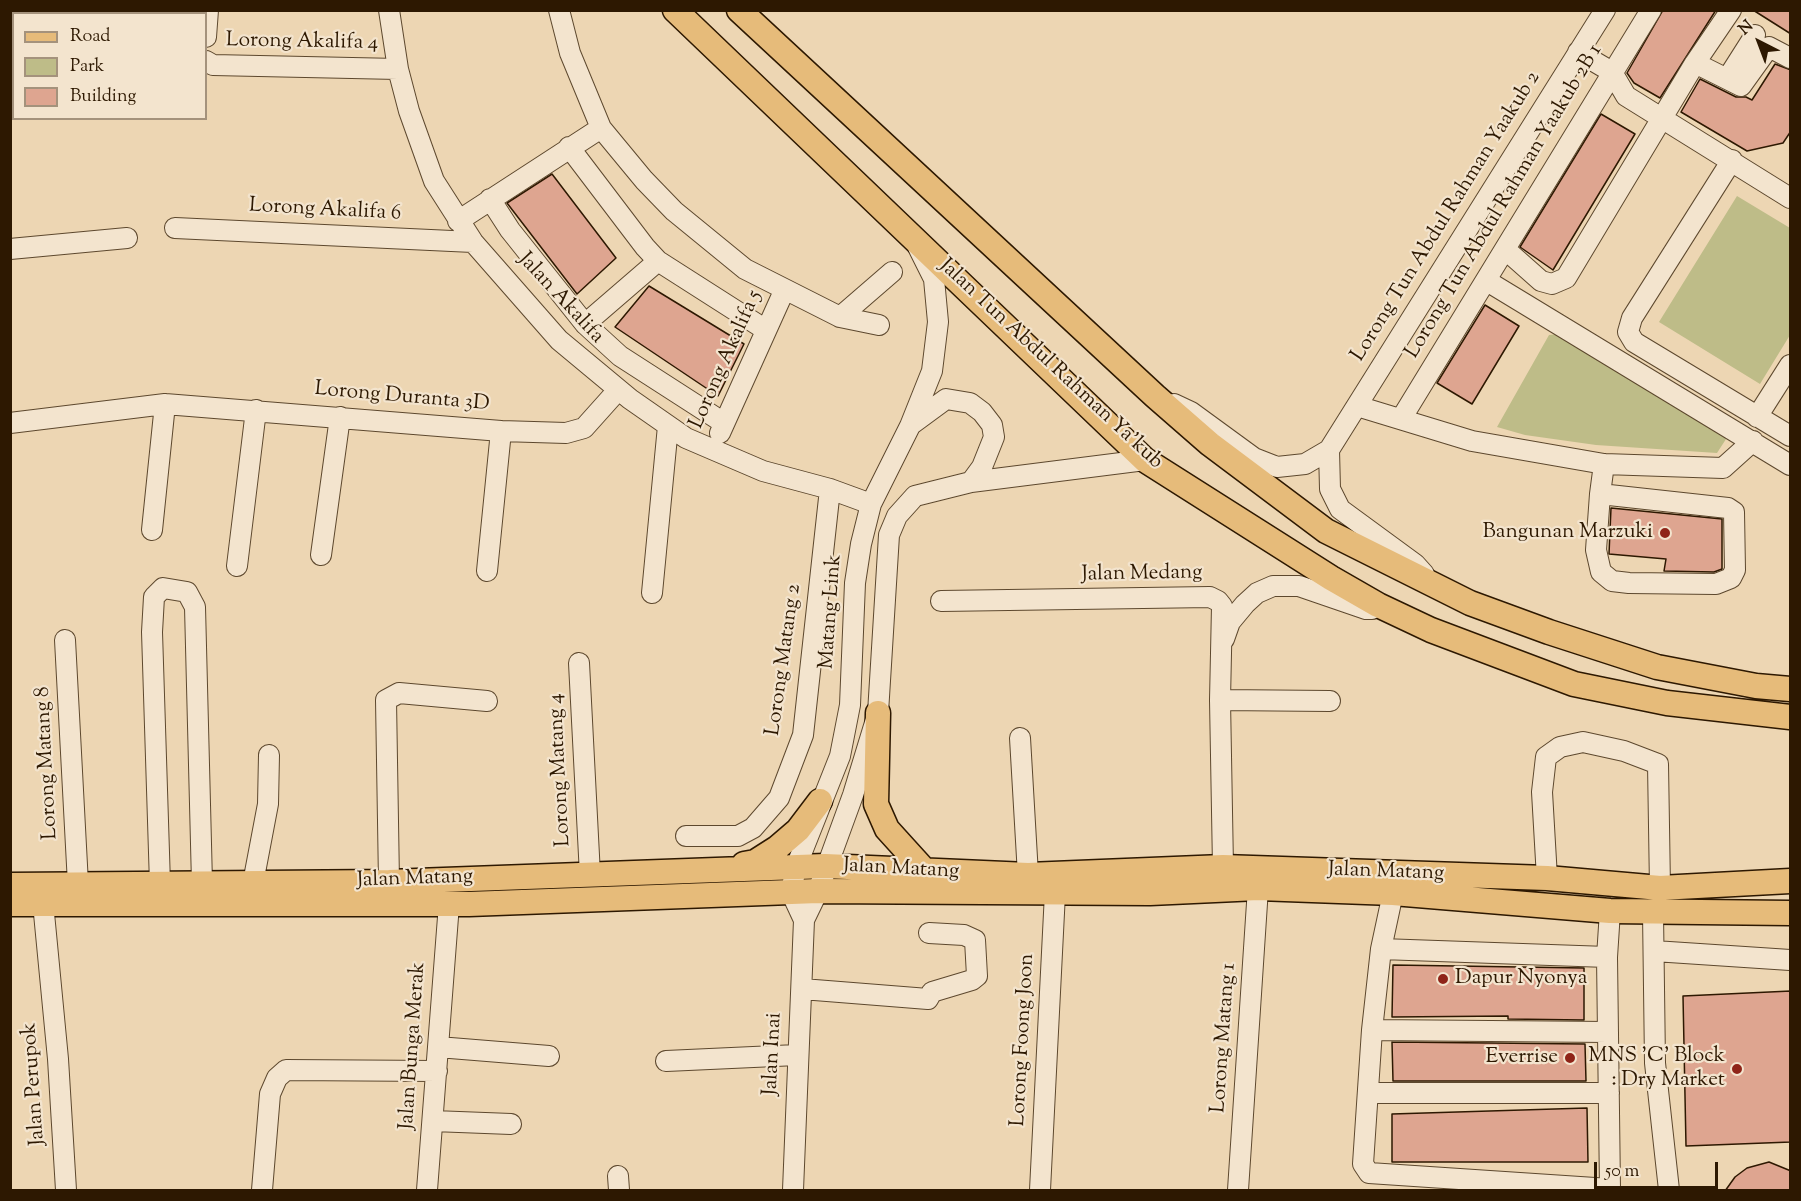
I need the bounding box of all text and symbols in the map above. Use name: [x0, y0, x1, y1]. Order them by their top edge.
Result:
legend: [12, 12, 207, 120]
north arrow: [1729, 12, 1789, 72]
text: N: [1734, 15, 1759, 41]
text: Road: [70, 24, 110, 50]
street label: Lorong Akalifa 4: [226, 29, 378, 57]
street label: Lorong Tun Abdul Rahman Yaakub 2B 1: [1401, 40, 1609, 364]
text: Park: [70, 54, 104, 80]
street label: Lorong Tun Abdul Rahman Yaakub 2: [1347, 67, 1547, 367]
text: Building: [70, 84, 136, 110]
street label: Lorong Akalifa 6: [248, 194, 402, 228]
street label: Jalan Akalifa: [512, 248, 608, 350]
street label: Jalan Tun Abdul Rahman Ya'kub: [933, 255, 1167, 475]
street label: Lorong Akalifa 5: [685, 287, 769, 433]
street label: Lorong Duranta 3D: [314, 378, 490, 418]
place label: Bangunan Marzuki: [1483, 520, 1653, 546]
marker: Bangunan Marzuki: [1658, 526, 1672, 540]
street label: Matang Link: [815, 554, 849, 670]
street label: Jalan Medang: [1081, 561, 1203, 589]
street label: Lorong Matang 2: [762, 583, 808, 737]
street label: Lorong Matang 8: [31, 686, 65, 840]
street label: Lorong Matang 4: [544, 693, 578, 847]
street label: Jalan Matang: [842, 854, 960, 886]
street label: Jalan Matang: [1327, 858, 1445, 888]
street label: Jalan Matang: [356, 865, 474, 895]
street label: Lorong Foong Joon: [1007, 953, 1041, 1127]
street label: Jalan Bunga Merak: [396, 961, 432, 1131]
street label: Lorong Matang 1: [1207, 962, 1243, 1114]
place label: Dapur Nyonya: [1455, 966, 1587, 992]
marker: Dapur Nyonya: [1436, 972, 1450, 986]
street label: Jalan Inai: [759, 1012, 789, 1096]
street label: Jalan Perupok: [18, 1022, 52, 1146]
place label: MNS 'C' Block : Dry Market: [1588, 1044, 1725, 1094]
place label: Everrise: [1485, 1045, 1558, 1071]
marker: Everrise: [1563, 1051, 1577, 1065]
marker: MNS 'C' Block : Dry Market: [1730, 1062, 1744, 1076]
scale bar: [1597, 1150, 1722, 1188]
text: 50 m: [1605, 1159, 1639, 1185]

